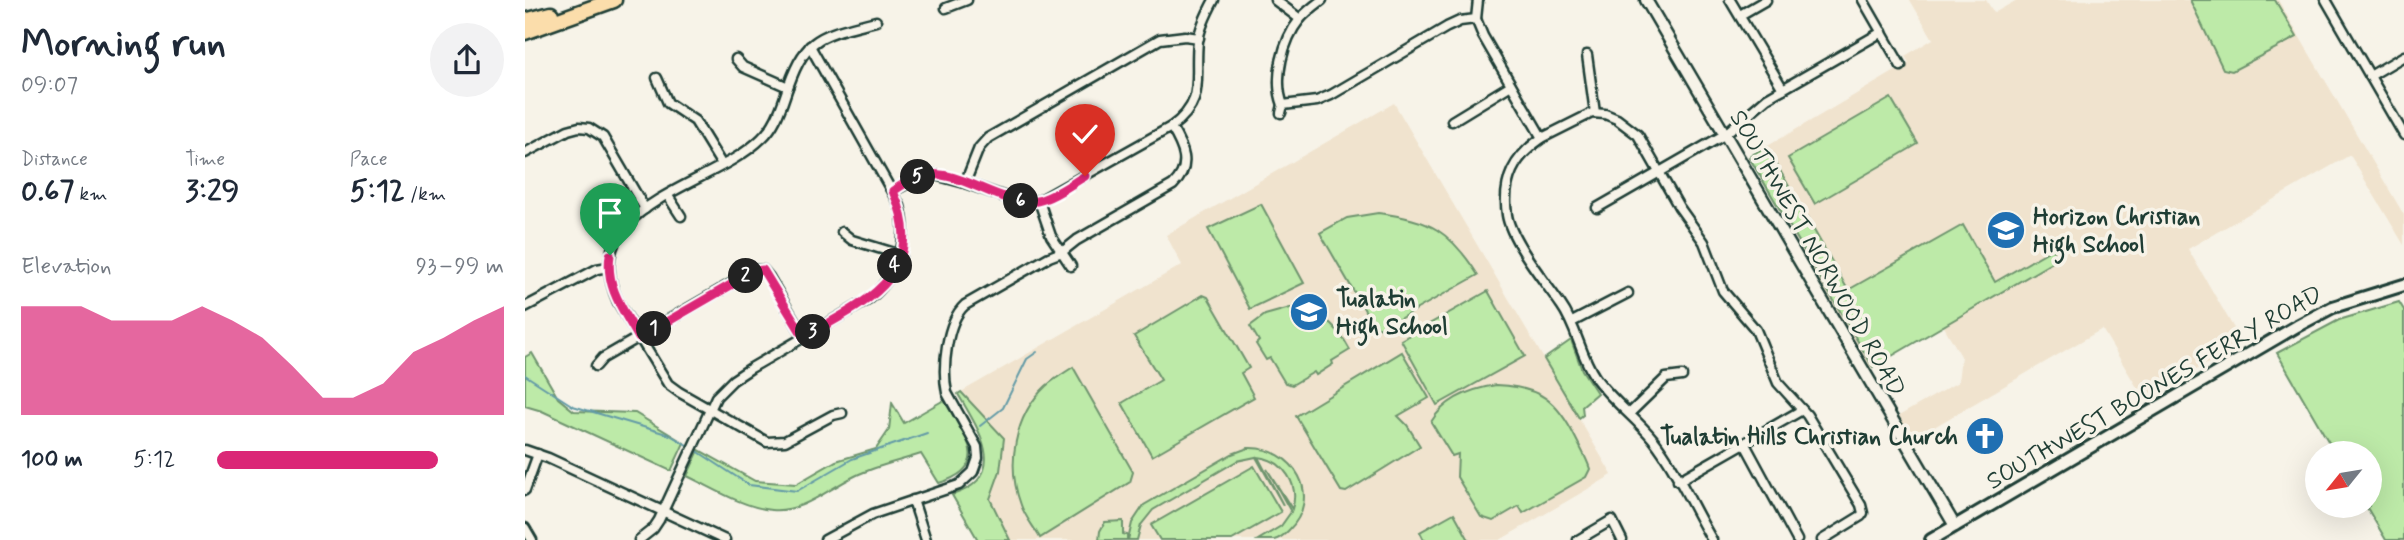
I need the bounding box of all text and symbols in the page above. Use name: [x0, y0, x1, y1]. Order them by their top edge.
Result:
text: Morning run: [21, 20, 226, 69]
button: share: [430, 23, 504, 97]
text: 09:07: [21, 71, 78, 101]
pin: [1055, 104, 1115, 176]
street label: SOUTHWEST NORWOOD ROAD: [1722, 105, 1912, 403]
icon: check: [1066, 115, 1104, 153]
text: Distance: [21, 147, 88, 172]
text: Time: [185, 147, 225, 172]
text: Pace: [350, 147, 387, 172]
pin: 5: [901, 160, 935, 194]
text: 5: [912, 164, 923, 189]
text: 0.67: [21, 172, 74, 211]
text: 3:29: [185, 172, 239, 211]
text: 5:12: [350, 172, 405, 211]
text: km: [74, 182, 107, 207]
text: /km: [405, 182, 446, 207]
pin: [580, 183, 640, 255]
pin: 6: [1003, 184, 1039, 218]
text: 6: [1016, 188, 1025, 213]
icon: arrive: [591, 194, 629, 232]
place label: Horizon Christian High School: [2033, 202, 2200, 264]
school or university icon: Horizon Christian High School: [1985, 209, 2027, 251]
pin: 4: [877, 248, 913, 284]
text: Elevation: [21, 252, 112, 282]
text: 93–99 m: [416, 252, 504, 282]
text: 4: [889, 253, 900, 278]
pin: 2: [729, 258, 763, 294]
text: 2: [741, 263, 750, 288]
street label: SOUTHWEST BOONES FERRY ROAD: [1981, 279, 2328, 497]
place label: Tualatin High School: [1336, 284, 1448, 346]
school or university icon: Tualatin High School: [1288, 291, 1330, 333]
pin: 1: [636, 312, 671, 346]
pin: 3: [795, 314, 831, 350]
text: 1: [649, 316, 658, 341]
text: 3: [808, 319, 817, 344]
church icon: Tualatin Hills Christian Church: [1964, 415, 2006, 457]
place label: Tualatin Hills Christian Church: [1660, 422, 1958, 453]
north arrow: [2305, 441, 2382, 518]
map controls: [2305, 441, 2382, 518]
text: 100 m: [21, 445, 83, 475]
text: 5:12: [133, 445, 175, 475]

